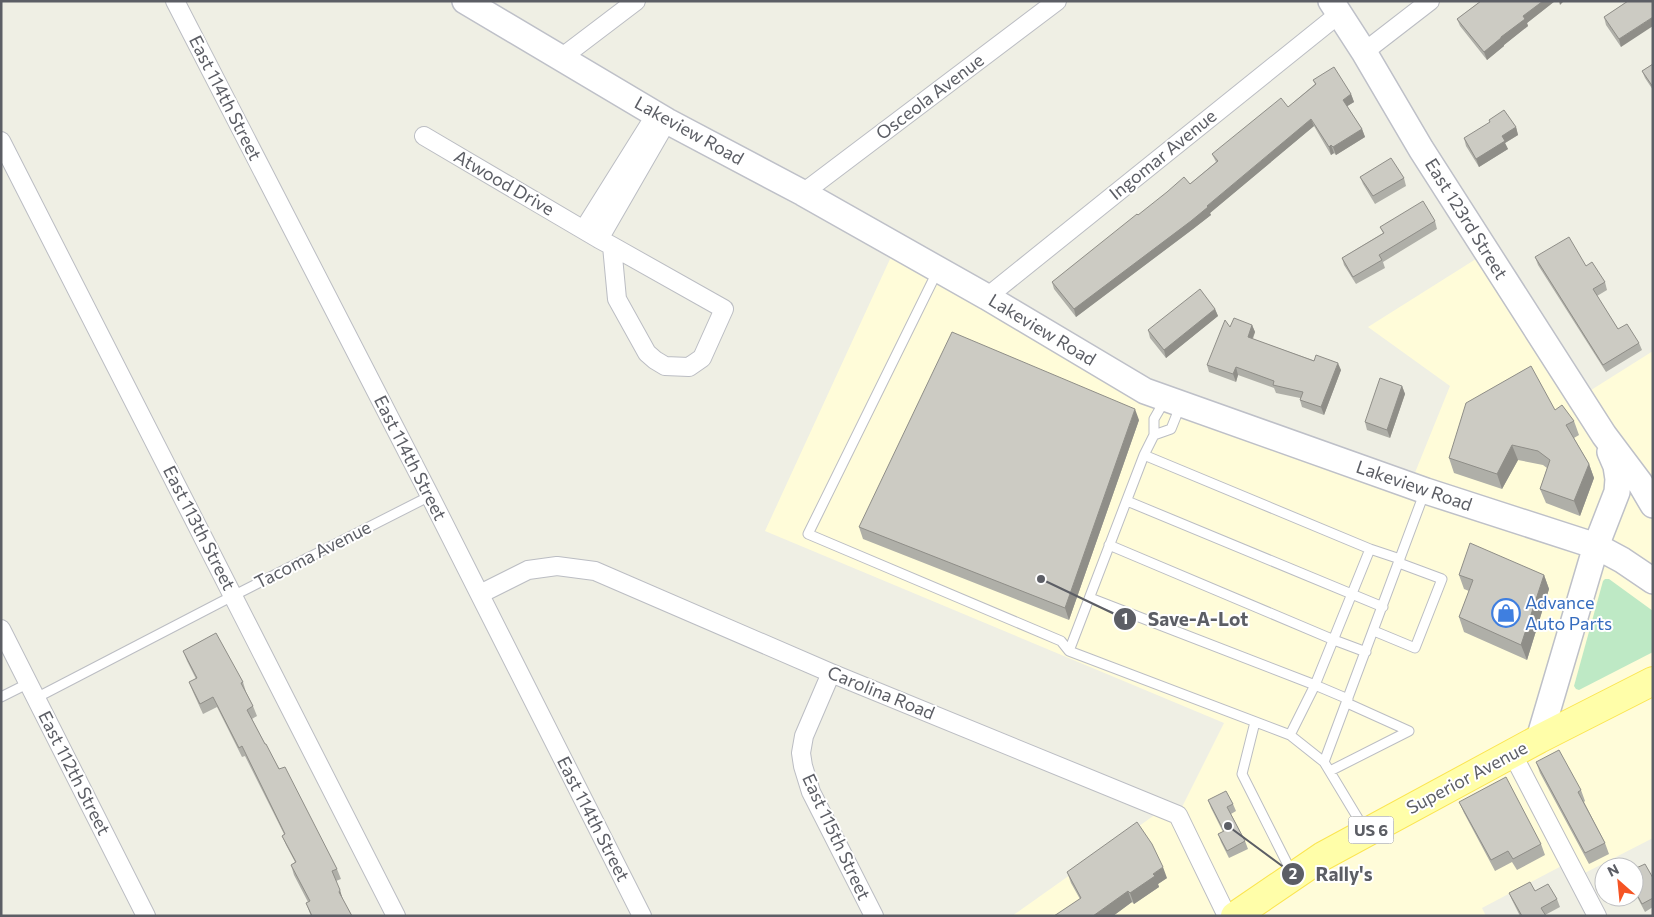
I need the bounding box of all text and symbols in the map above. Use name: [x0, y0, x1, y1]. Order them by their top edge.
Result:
street label: East 114th Street: [185, 31, 267, 164]
street label: Osceola Avenue: [871, 48, 988, 144]
street label: Lakeview Road: [631, 91, 748, 169]
street label: Ingomar Avenue: [1104, 104, 1220, 204]
street label: Atwood Drive: [450, 145, 559, 220]
street label: East 123rd Street: [1421, 154, 1513, 283]
street label: Lakeview Road: [985, 288, 1100, 370]
street label: East 114th Street: [370, 391, 452, 524]
street label: Lakeview Road: [1353, 455, 1475, 515]
street label: East 113th Street: [159, 462, 241, 593]
street label: Tacoma Avenue: [251, 515, 374, 593]
place label: Advance Auto Parts: [1525, 591, 1612, 634]
shop icon: Advance Auto Parts: [1491, 598, 1521, 628]
callout: Save-A-Lot: [1112, 602, 1258, 636]
text: Save-A-Lot: [1148, 607, 1248, 630]
text: 1: [1122, 609, 1128, 627]
street label: Carolina Road: [824, 661, 938, 724]
street label: East 112th Street: [34, 707, 116, 838]
street label: Superior Avenue: [1402, 736, 1531, 818]
street label: East 114th Street: [553, 752, 635, 885]
street label: East 115th Street: [798, 770, 876, 903]
road number: US 6: [1348, 816, 1394, 844]
callout: Rally's: [1280, 857, 1382, 891]
north arrow: [1594, 857, 1644, 907]
text: N: [1604, 860, 1621, 880]
text: Rally's: [1316, 862, 1373, 885]
text: 2: [1289, 864, 1297, 882]

